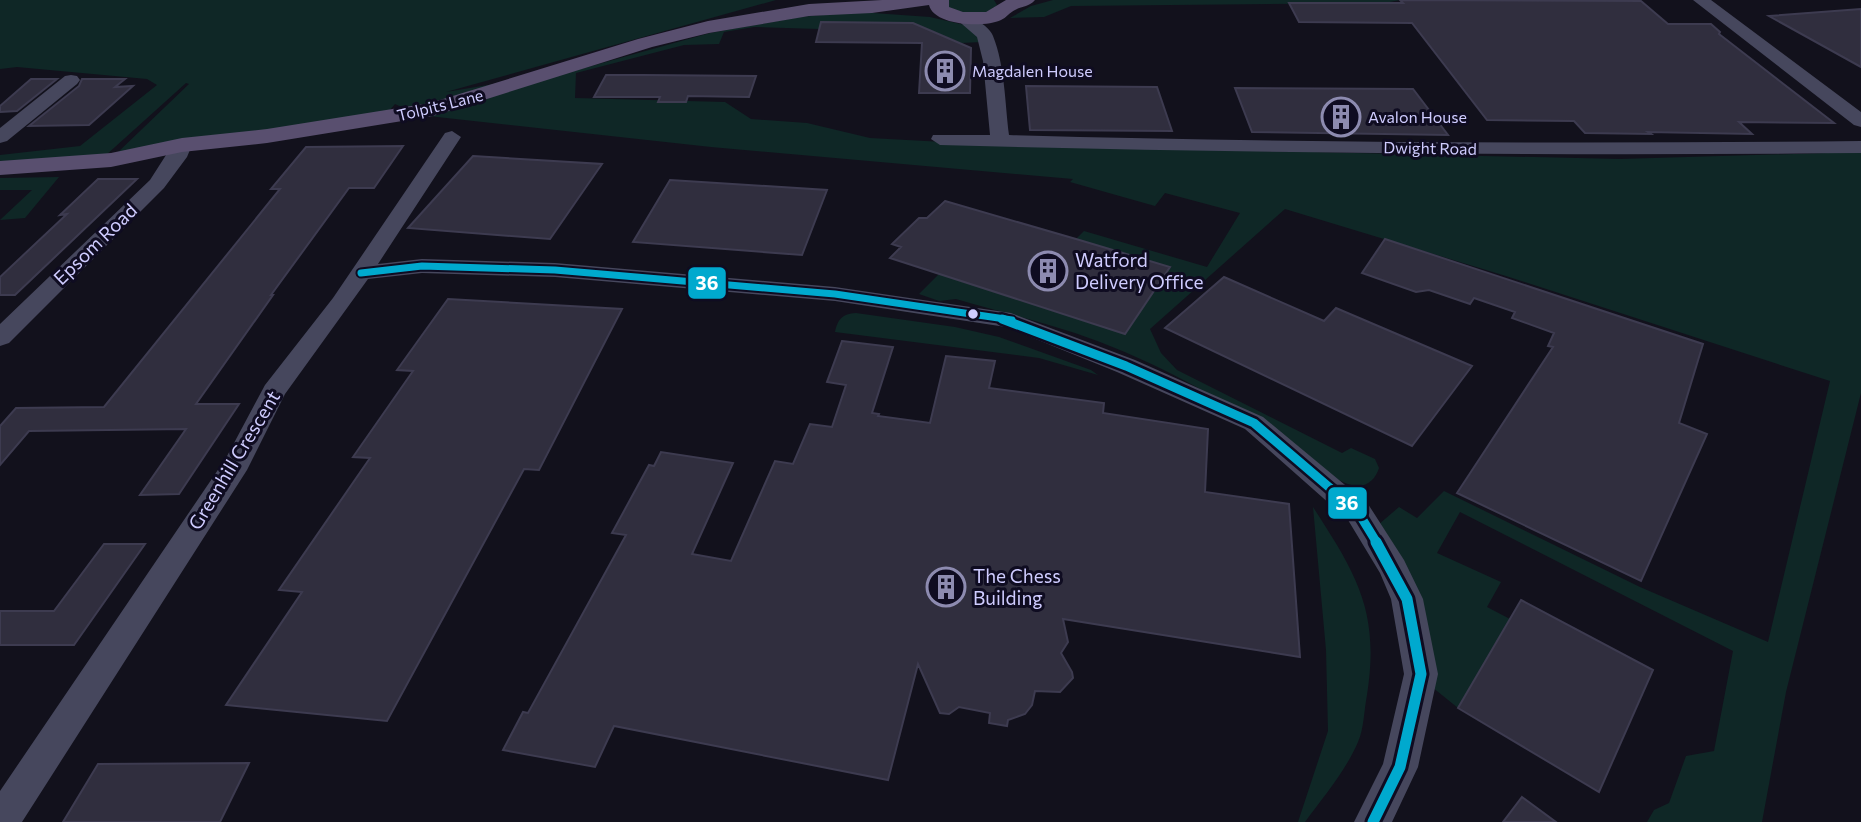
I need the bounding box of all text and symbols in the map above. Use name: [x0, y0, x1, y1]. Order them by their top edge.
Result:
building icon: Magdalen House: [924, 50, 966, 92]
place label: Magdalen House: [972, 61, 1093, 80]
street label: Tolpits Lane: [395, 85, 485, 124]
building icon: Avalon House: [1320, 96, 1362, 138]
place label: Avalon House: [1368, 107, 1467, 126]
street label: Dwight Road: [1383, 137, 1477, 158]
street label: Epsom Road: [48, 198, 141, 289]
place label: Watford Delivery Office: [1075, 248, 1204, 293]
building icon: Watford Delivery Office: [1027, 250, 1069, 292]
line badge: 36: [687, 266, 727, 300]
text: 36: [696, 271, 718, 294]
unlabelled marker: [966, 307, 980, 321]
street label: Greenhill Crescent: [183, 386, 284, 533]
line badge: 36: [1327, 486, 1368, 520]
text: 36: [1336, 491, 1358, 514]
place label: The Chess Building: [973, 564, 1061, 609]
building icon: The Chess Building: [925, 566, 967, 608]

